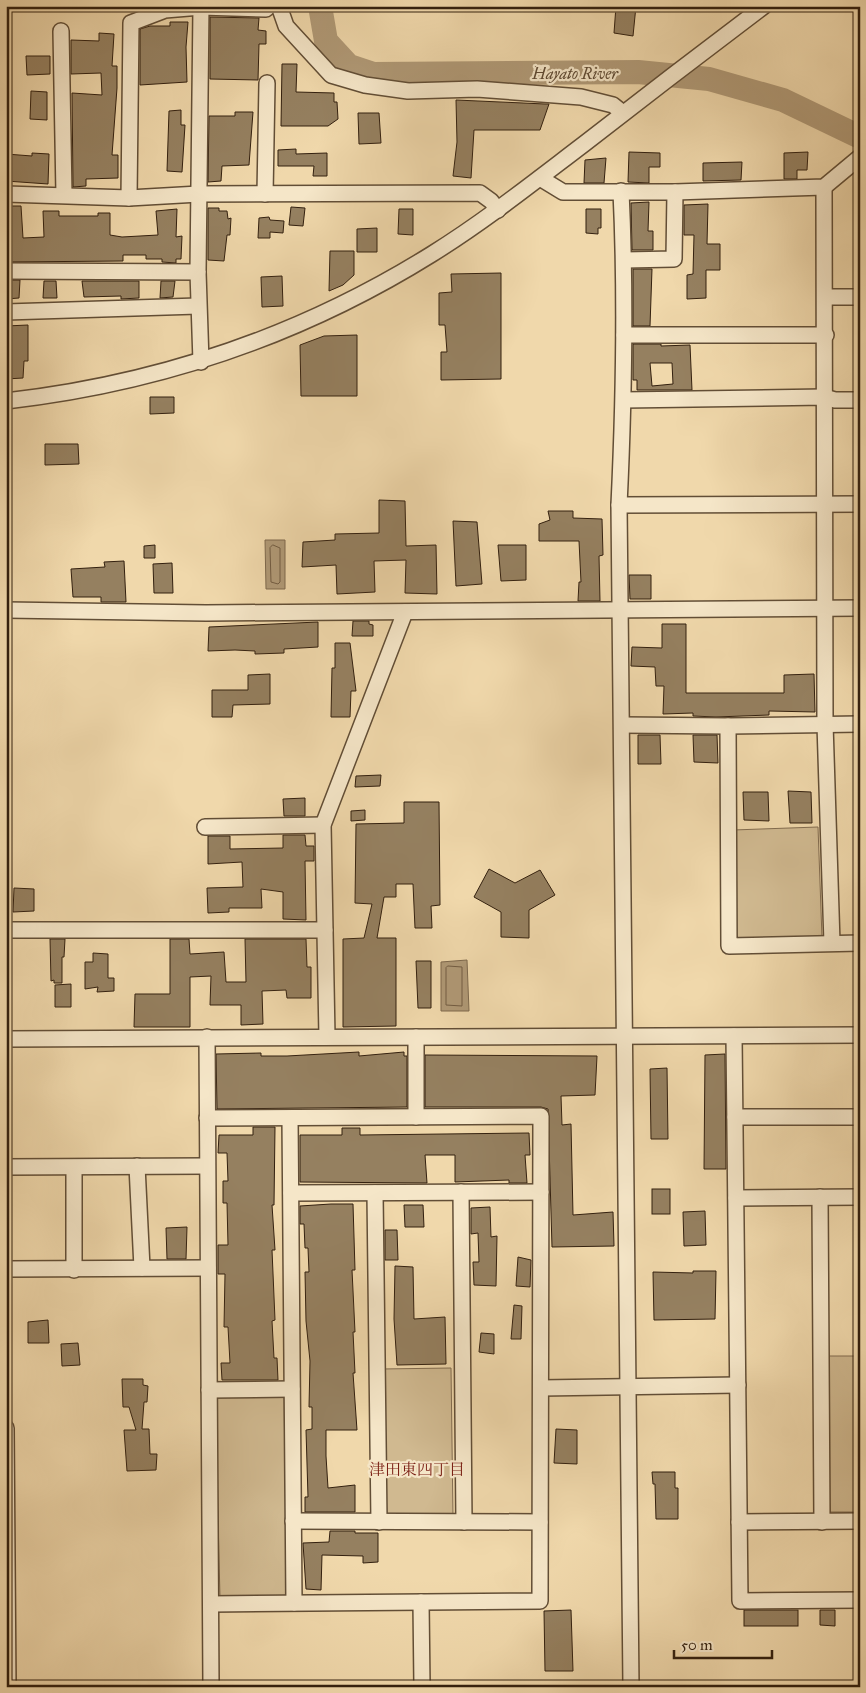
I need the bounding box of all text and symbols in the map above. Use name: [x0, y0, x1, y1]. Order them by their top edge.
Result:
water label: Hayato River: [531, 64, 619, 83]
district label: 津田東四丁目: [369, 1460, 465, 1479]
scale bar: [674, 1628, 771, 1660]
text: 50 m: [681, 1636, 713, 1654]

